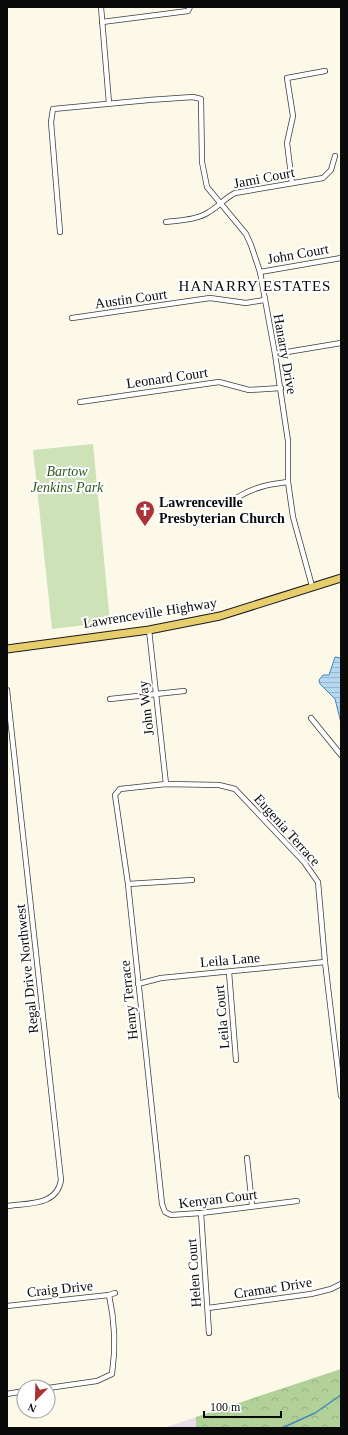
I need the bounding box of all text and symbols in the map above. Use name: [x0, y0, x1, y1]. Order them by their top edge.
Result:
street label: Jami Court: [232, 165, 296, 191]
street label: John Court: [266, 241, 330, 267]
district label: HANARRY ESTATES: [179, 278, 331, 294]
street label: Austin Court: [94, 286, 168, 311]
street label: Hanarry Drive: [271, 313, 299, 395]
street label: Leonard Court: [125, 365, 209, 391]
park label: Bartow Jenkins Park: [31, 464, 104, 495]
place label: Lawrenceville Presbyterian Church: [159, 495, 285, 526]
church icon: Lawrenceville Presbyterian Church: [134, 499, 156, 527]
street label: Lawrenceville Highway: [82, 595, 218, 631]
street label: John Way: [135, 680, 157, 736]
street label: Eugenia Terrace: [251, 791, 323, 869]
street label: Regal Drive Northwest: [13, 904, 41, 1034]
street label: Leila Lane: [199, 950, 261, 970]
street label: Henry Terrace: [117, 959, 141, 1041]
street label: Leila Court: [212, 984, 232, 1050]
street label: Kenyan Court: [178, 1187, 258, 1211]
street label: Helen Court: [184, 1238, 204, 1308]
street label: Cramac Drive: [233, 1274, 313, 1302]
street label: Craig Drive: [26, 1278, 94, 1300]
north arrow: [16, 1379, 56, 1419]
scale bar: [204, 1393, 281, 1419]
text: 100 m: [210, 1400, 241, 1414]
text: N: [26, 1401, 38, 1415]

